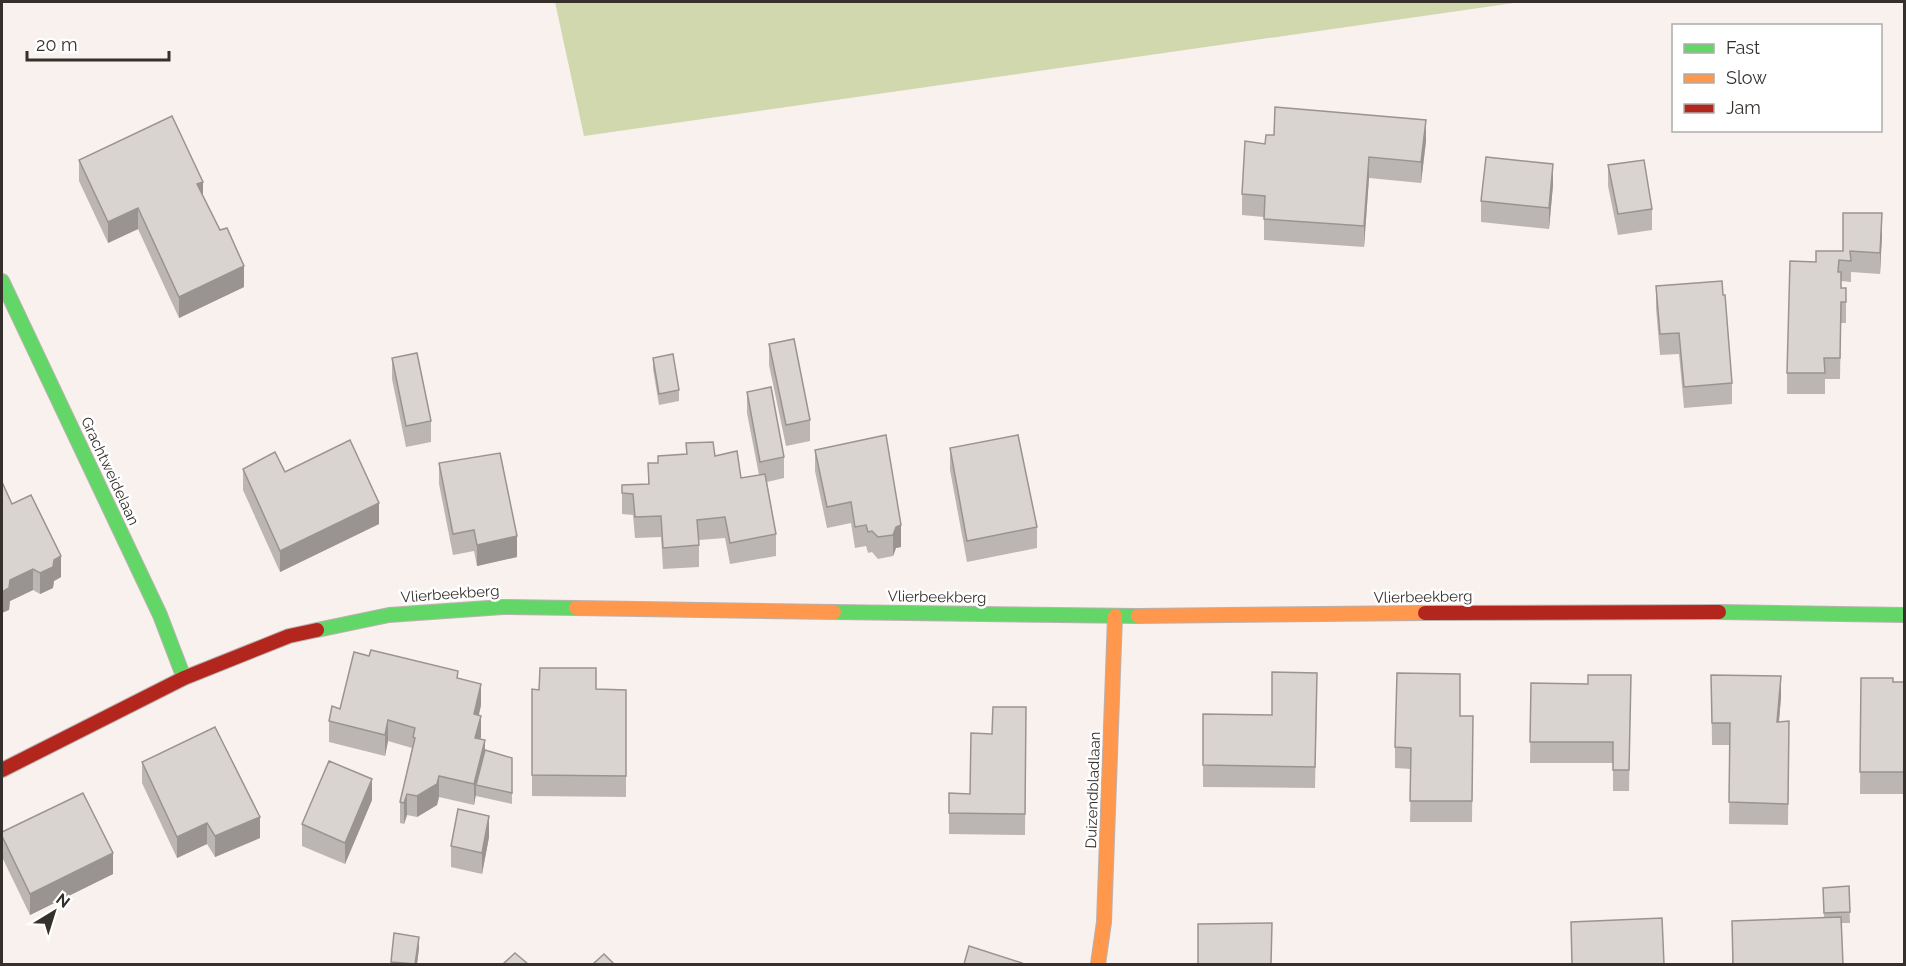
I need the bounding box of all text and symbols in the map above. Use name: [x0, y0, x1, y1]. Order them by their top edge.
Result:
scale bar: [27, 24, 170, 62]
legend: [1672, 24, 1882, 132]
text: 20 m: [36, 34, 78, 55]
text: Fast: [1726, 37, 1760, 58]
text: Slow: [1726, 67, 1767, 88]
text: Jam: [1726, 97, 1761, 118]
street label: Grachtweidelaan: [77, 414, 143, 528]
street label: Vlierbeekberg: [400, 582, 500, 606]
street label: Vlierbeekberg: [887, 587, 987, 607]
street label: Vlierbeekberg: [1373, 587, 1473, 607]
street label: Duizendbladlaan: [1082, 731, 1104, 849]
north arrow: [24, 882, 84, 942]
text: N: [52, 889, 74, 912]

